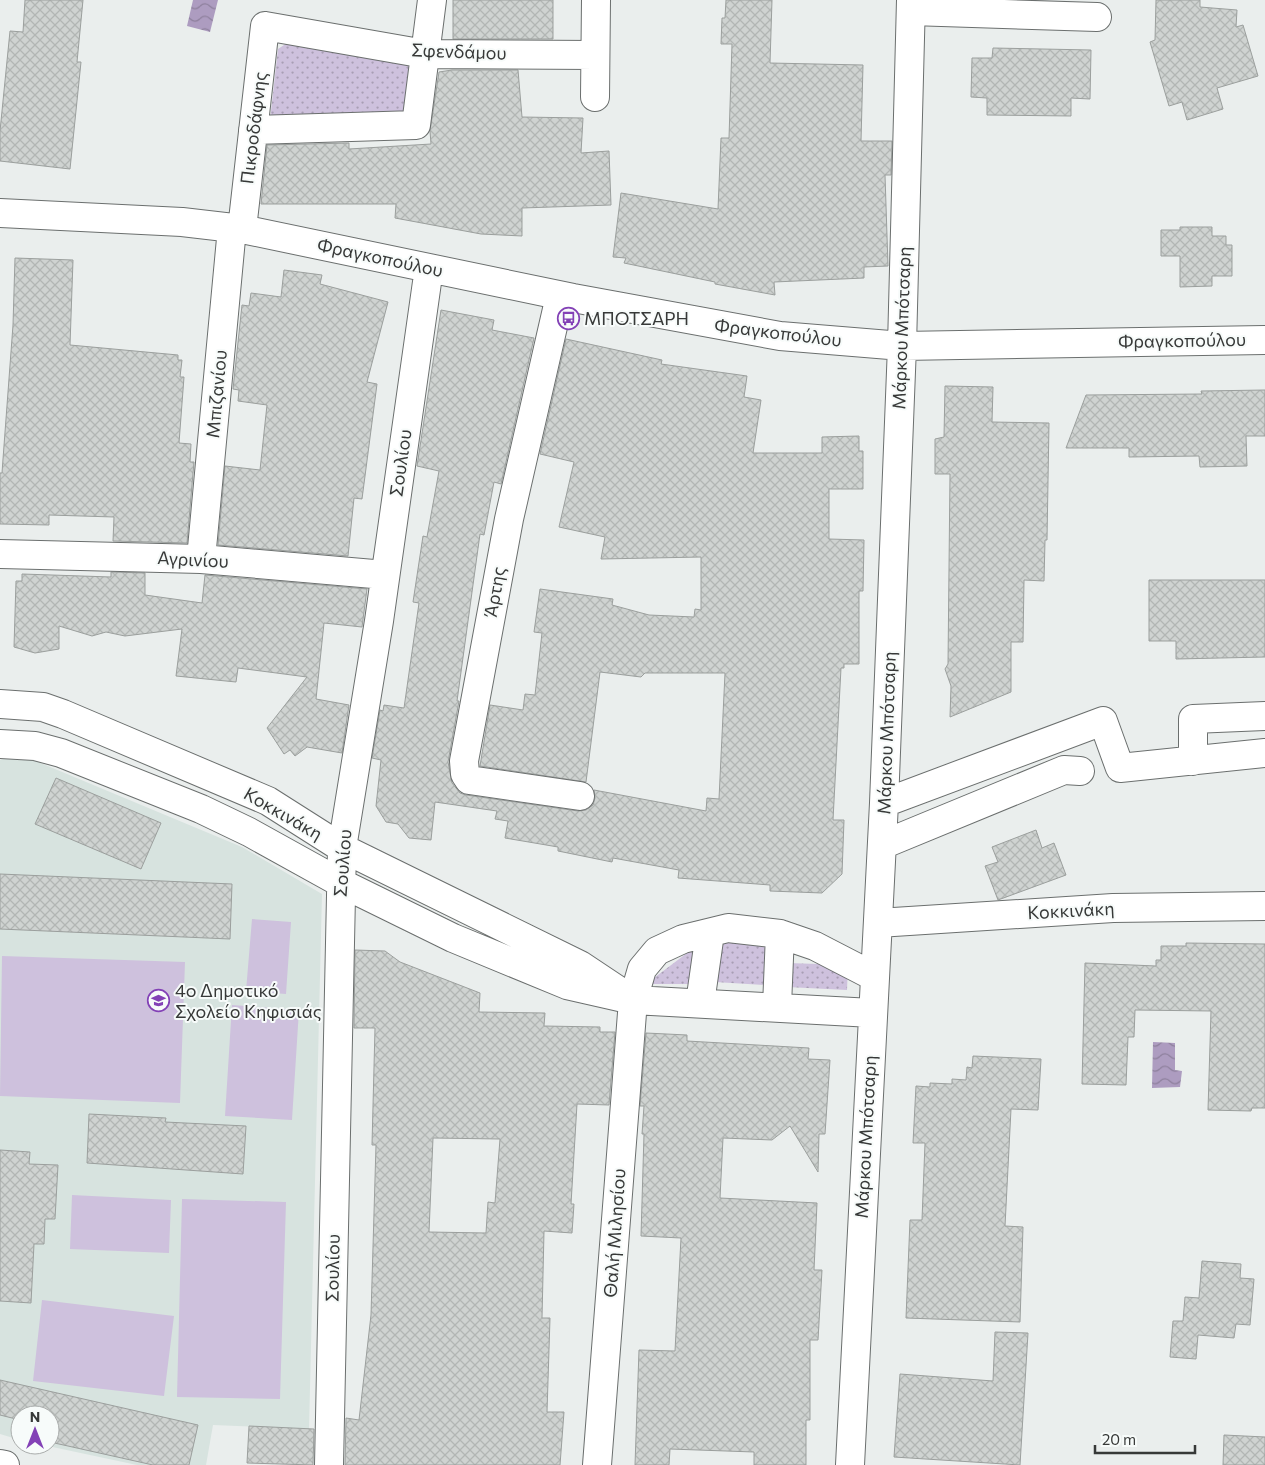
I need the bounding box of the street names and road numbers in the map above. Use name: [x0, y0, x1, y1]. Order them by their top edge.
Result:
street label: Σφενδάμου: [411, 38, 507, 64]
street label: Πικροδάφνης: [235, 70, 271, 185]
street label: Φραγκοπούλου: [315, 233, 445, 281]
street label: Μάρκου Μπότσαρη: [887, 246, 915, 410]
street label: Φραγκοπούλου: [713, 313, 843, 351]
street label: Φραγκοπούλου: [1118, 328, 1246, 352]
street label: Μπιζανίου: [201, 349, 231, 439]
street label: Σουλίου: [384, 428, 416, 498]
street label: Αγρινίου: [157, 546, 229, 572]
street label: Άρτης: [479, 565, 509, 620]
street label: Μάρκου Μπότσαρη: [872, 651, 900, 815]
street label: Κοκκινάκη: [240, 782, 327, 844]
street label: Σουλίου: [329, 828, 355, 897]
street label: Κοκκινάκη: [1027, 897, 1115, 923]
street label: Μάρκου Μπότσαρη: [850, 1055, 880, 1219]
street label: Θαλή Μιλησίου: [599, 1168, 629, 1298]
street label: Σουλίου: [320, 1234, 344, 1302]

